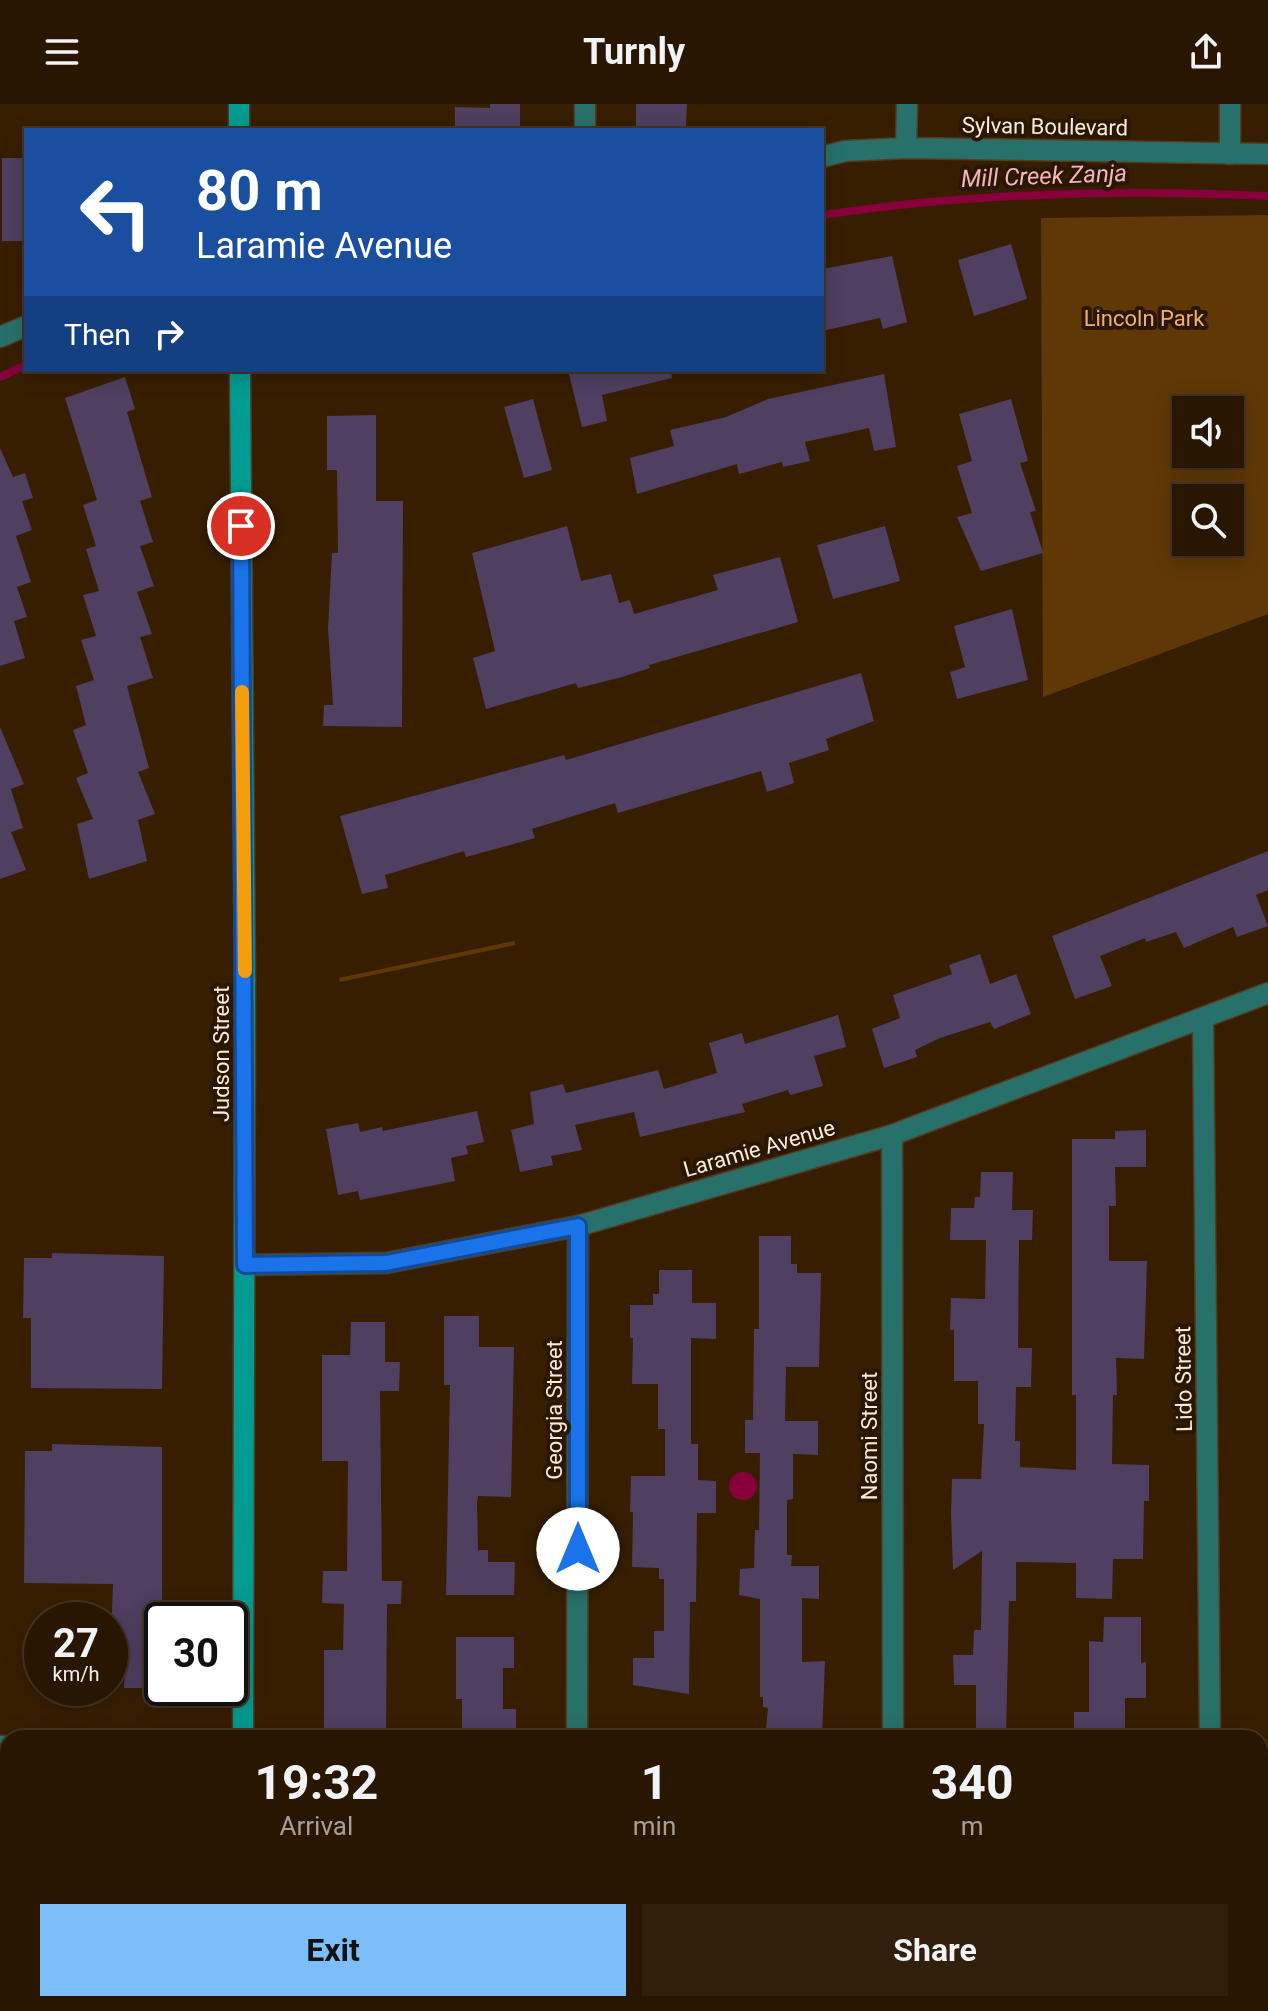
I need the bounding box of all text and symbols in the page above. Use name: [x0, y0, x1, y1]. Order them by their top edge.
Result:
icon: menu: [40, 30, 84, 74]
icon: share: [1184, 30, 1228, 74]
text: Turnly: [583, 31, 685, 73]
street label: Sylvan Boulevard: [962, 113, 1128, 140]
text: 80 m: [196, 158, 323, 224]
water label: Mill Creek Zanja: [961, 159, 1127, 193]
icon: left: [64, 160, 168, 264]
text: Laramie Avenue: [196, 225, 452, 267]
park label: Lincoln Park: [1084, 306, 1205, 331]
icon: right: [147, 312, 191, 356]
text: Then: [64, 317, 131, 352]
map controls: [1172, 396, 1244, 556]
button: sound: [1172, 396, 1244, 468]
button: search: [1172, 484, 1244, 556]
pin: [207, 492, 275, 560]
icon: arrive: [219, 504, 263, 548]
street label: Judson Street: [209, 986, 234, 1122]
street label: Laramie Avenue: [680, 1115, 838, 1182]
street label: Lido Street: [1170, 1326, 1197, 1432]
street label: Georgia Street: [542, 1340, 567, 1480]
street label: Naomi Street: [857, 1372, 882, 1500]
position arrow: [536, 1507, 620, 1591]
speed limit sign: 30: [144, 1602, 248, 1706]
text: 27: [53, 1620, 99, 1667]
text: km/h: [53, 1662, 99, 1686]
text: 19:32: [255, 1754, 378, 1811]
text: 1: [641, 1754, 668, 1811]
text: 340: [931, 1754, 1013, 1811]
text: Arrival: [280, 1811, 353, 1841]
text: min: [633, 1811, 676, 1841]
text: m: [961, 1811, 984, 1841]
button: Exit: [40, 1904, 626, 1996]
button: Share: [642, 1904, 1228, 1996]

